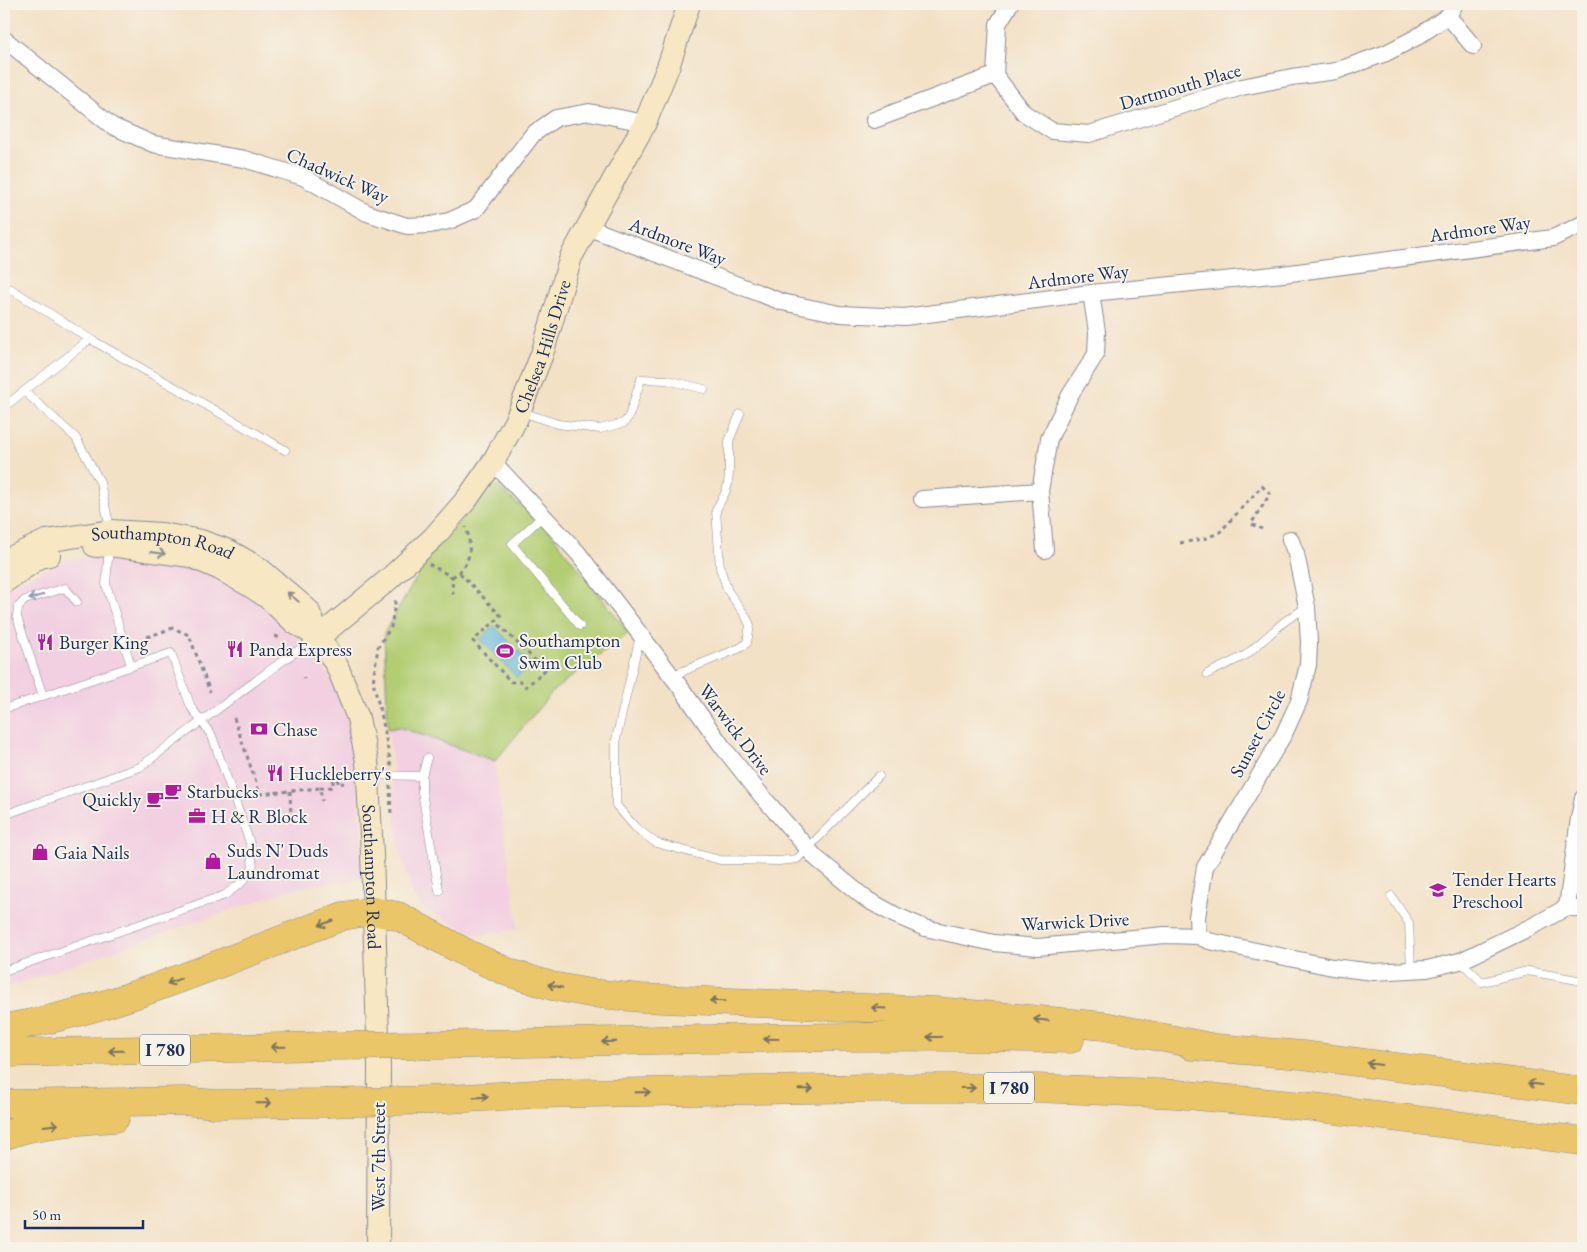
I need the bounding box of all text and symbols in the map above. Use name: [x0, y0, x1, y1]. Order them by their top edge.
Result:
street label: Dartmouth Place: [1116, 57, 1244, 116]
street label: Chadwick Way: [283, 142, 394, 209]
street label: Ardmore Way: [1427, 209, 1533, 248]
street label: Ardmore Way: [625, 211, 731, 272]
street label: Ardmore Way: [1025, 258, 1131, 295]
street label: Chelsea Hills Drive: [508, 277, 577, 417]
street label: Southampton Road: [89, 519, 240, 565]
one-way arrow: [149, 548, 165, 558]
one-way arrow: [287, 592, 300, 603]
one-way arrow: [28, 593, 44, 603]
place label: Southampton Swim Club: [519, 628, 621, 675]
place label: Burger King: [59, 630, 149, 655]
restaurant icon: Burger King: [35, 632, 55, 652]
place label: Panda Express: [249, 637, 352, 662]
restaurant icon: Panda Express: [225, 639, 245, 659]
sports icon: Southampton Swim Club: [495, 641, 515, 661]
street label: Warwick Drive: [693, 679, 778, 780]
street label: Sunset Circle: [1224, 685, 1291, 782]
place label: Chase: [273, 717, 317, 742]
bank icon: Chase: [249, 719, 269, 739]
place label: Huckleberry's: [289, 761, 391, 786]
restaurant icon: Huckleberry's: [265, 763, 285, 783]
place label: Starbucks: [187, 779, 258, 804]
cafe icon: Starbucks: [163, 781, 183, 801]
place label: Quickly: [82, 787, 142, 812]
cafe icon: Quickly: [145, 789, 165, 809]
place label: H & R Block: [211, 804, 309, 829]
street label: Southampton Road: [356, 804, 387, 950]
office icon: H & R Block: [187, 806, 207, 826]
place label: Suds N' Duds Laundromat: [227, 838, 328, 885]
place label: Gaia Nails: [54, 840, 129, 865]
shop icon: Gaia Nails: [30, 842, 50, 862]
shop icon: Suds N' Duds Laundromat: [203, 851, 223, 871]
place label: Tender Hearts Preschool: [1452, 867, 1556, 914]
school or university icon: Tender Hearts Preschool: [1428, 880, 1448, 900]
street label: Warwick Drive: [1020, 906, 1130, 937]
one-way arrow: [319, 919, 334, 928]
one-way arrow: [167, 977, 182, 986]
one-way arrow: [548, 981, 564, 990]
one-way arrow: [709, 996, 725, 1005]
one-way arrow: [871, 1004, 887, 1013]
one-way arrow: [1033, 1015, 1049, 1025]
one-way arrow: [926, 1033, 942, 1042]
road number: I 780: [140, 1034, 190, 1066]
one-way arrow: [764, 1034, 780, 1044]
one-way arrow: [601, 1037, 618, 1047]
one-way arrow: [270, 1043, 286, 1052]
one-way arrow: [108, 1046, 124, 1056]
one-way arrow: [1366, 1059, 1382, 1069]
road number: I 780: [984, 1072, 1034, 1104]
one-way arrow: [1527, 1079, 1543, 1089]
one-way arrow: [960, 1083, 976, 1093]
one-way arrow: [797, 1084, 813, 1094]
one-way arrow: [634, 1087, 651, 1097]
one-way arrow: [472, 1092, 488, 1101]
one-way arrow: [256, 1098, 272, 1108]
street label: West 7th Street: [366, 1102, 391, 1212]
one-way arrow: [43, 1120, 59, 1130]
scale bar: [25, 1197, 142, 1229]
text: 50 m: [32, 1205, 61, 1224]

